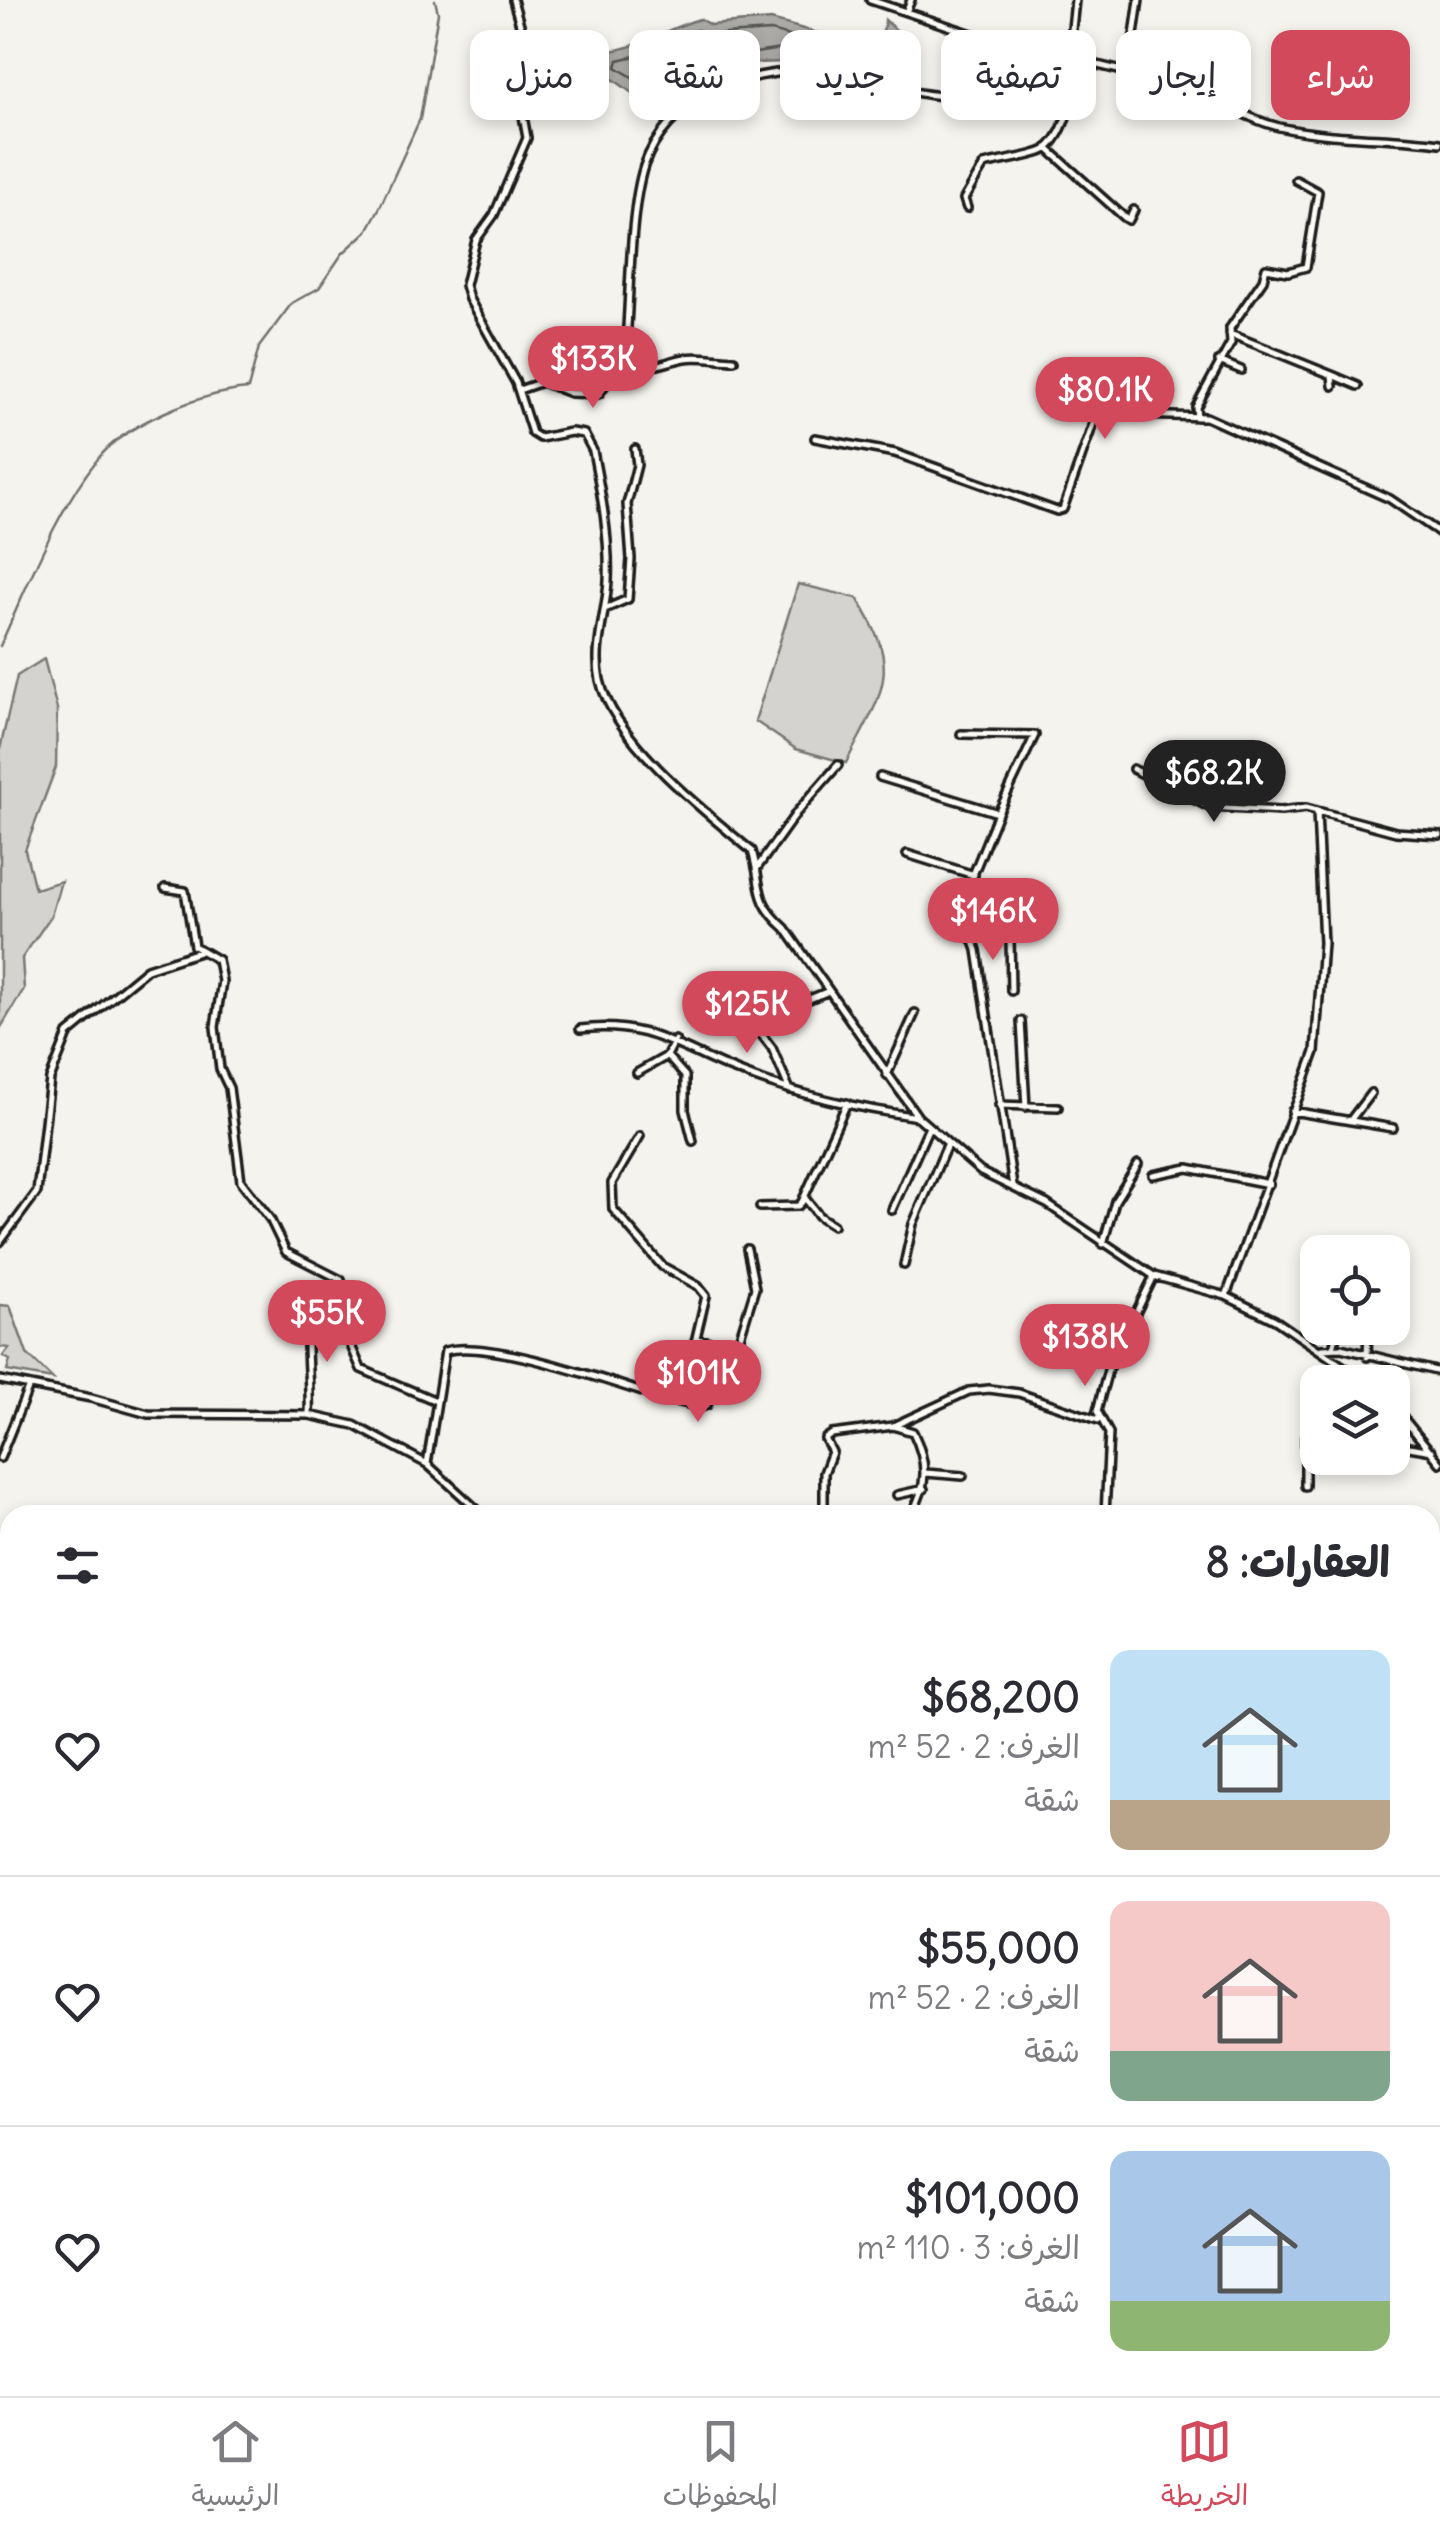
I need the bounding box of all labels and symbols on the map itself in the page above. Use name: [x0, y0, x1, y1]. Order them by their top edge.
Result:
pin: $133K: [523, 326, 663, 411]
pin: $80.1K: [1024, 357, 1186, 442]
pin: $68.2K: [1133, 740, 1295, 825]
pin: $146K: [923, 878, 1063, 963]
pin: $125K: [677, 971, 817, 1056]
pin: $55K: [268, 1280, 386, 1365]
pin: $138K: [1015, 1304, 1155, 1389]
pin: $101K: [628, 1340, 768, 1425]

